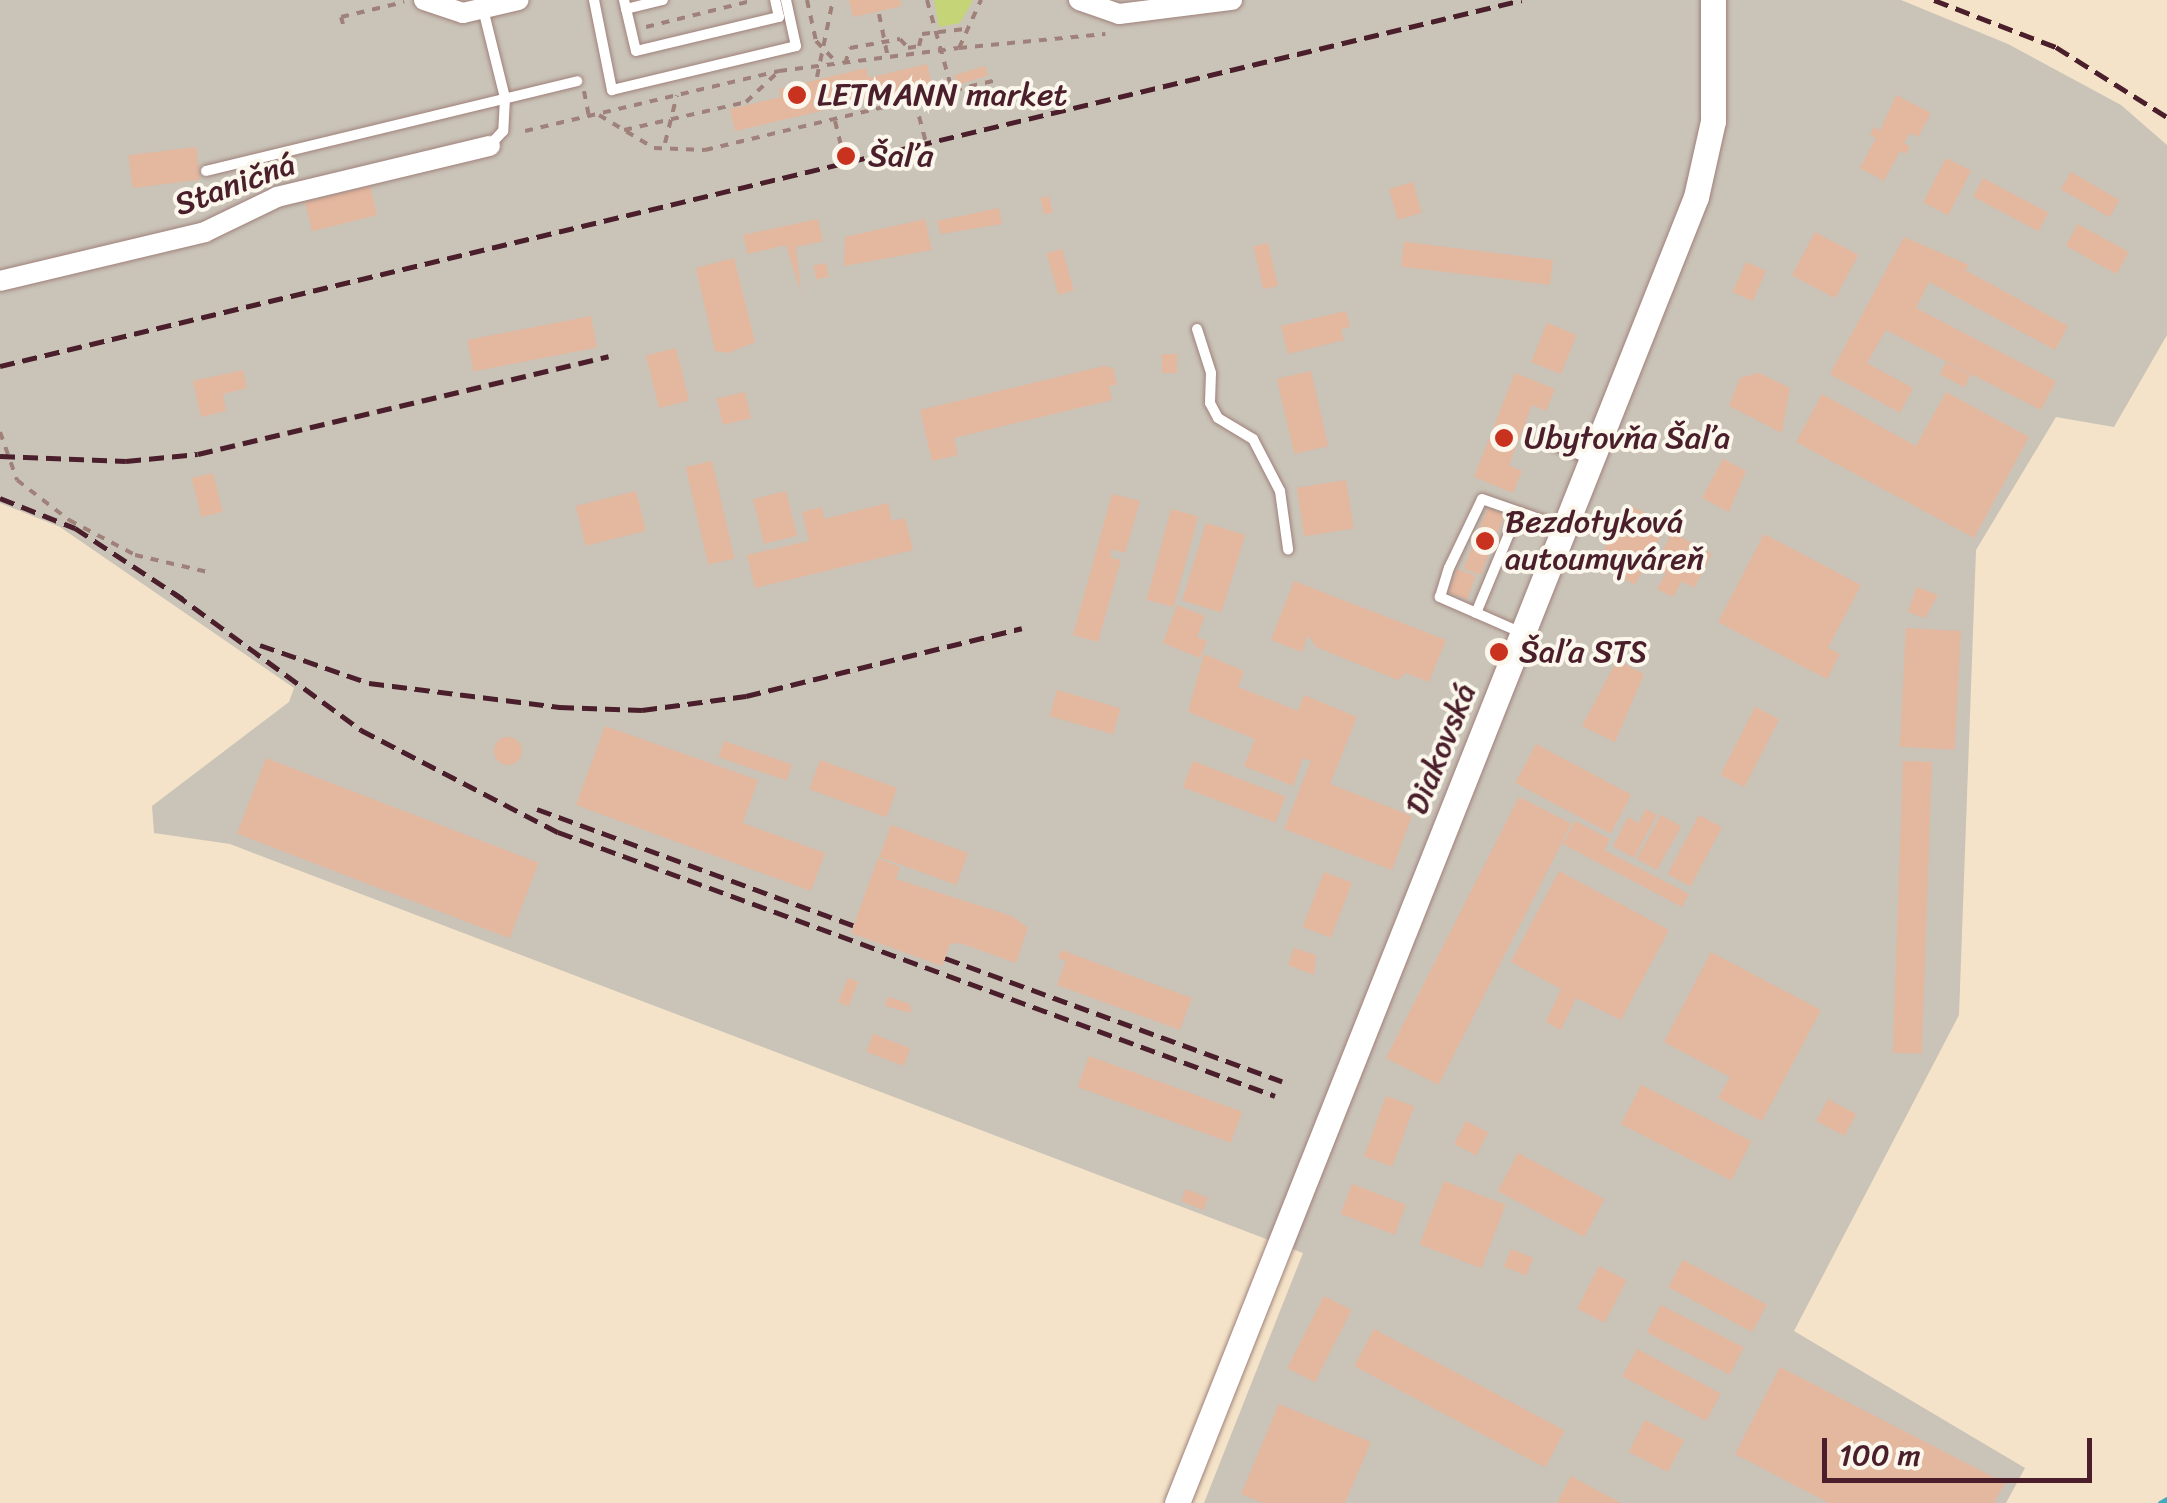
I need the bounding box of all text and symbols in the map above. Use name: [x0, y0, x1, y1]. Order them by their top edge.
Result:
place label: LETMANN market: [817, 76, 1067, 114]
marker: LETMANN market: [786, 84, 808, 106]
place label: Šaľa: [868, 137, 933, 175]
marker: Šaľa: [833, 143, 859, 169]
street label: Staničná: [169, 145, 301, 225]
place label: Ubytovňa Šaľa: [1524, 419, 1730, 457]
marker: Ubytovňa Šaľa: [1493, 427, 1515, 449]
place label: Bezdotyková autoumyváreň: [1505, 504, 1704, 579]
marker: Bezdotyková autoumyváreň: [1474, 530, 1496, 552]
place label: Šaľa STS: [1519, 633, 1647, 671]
marker: Šaľa STS: [1488, 641, 1510, 663]
street label: Diakovská: [1397, 678, 1485, 820]
scale bar: [1827, 1418, 2097, 1480]
text: 100 m: [1839, 1428, 1921, 1482]

